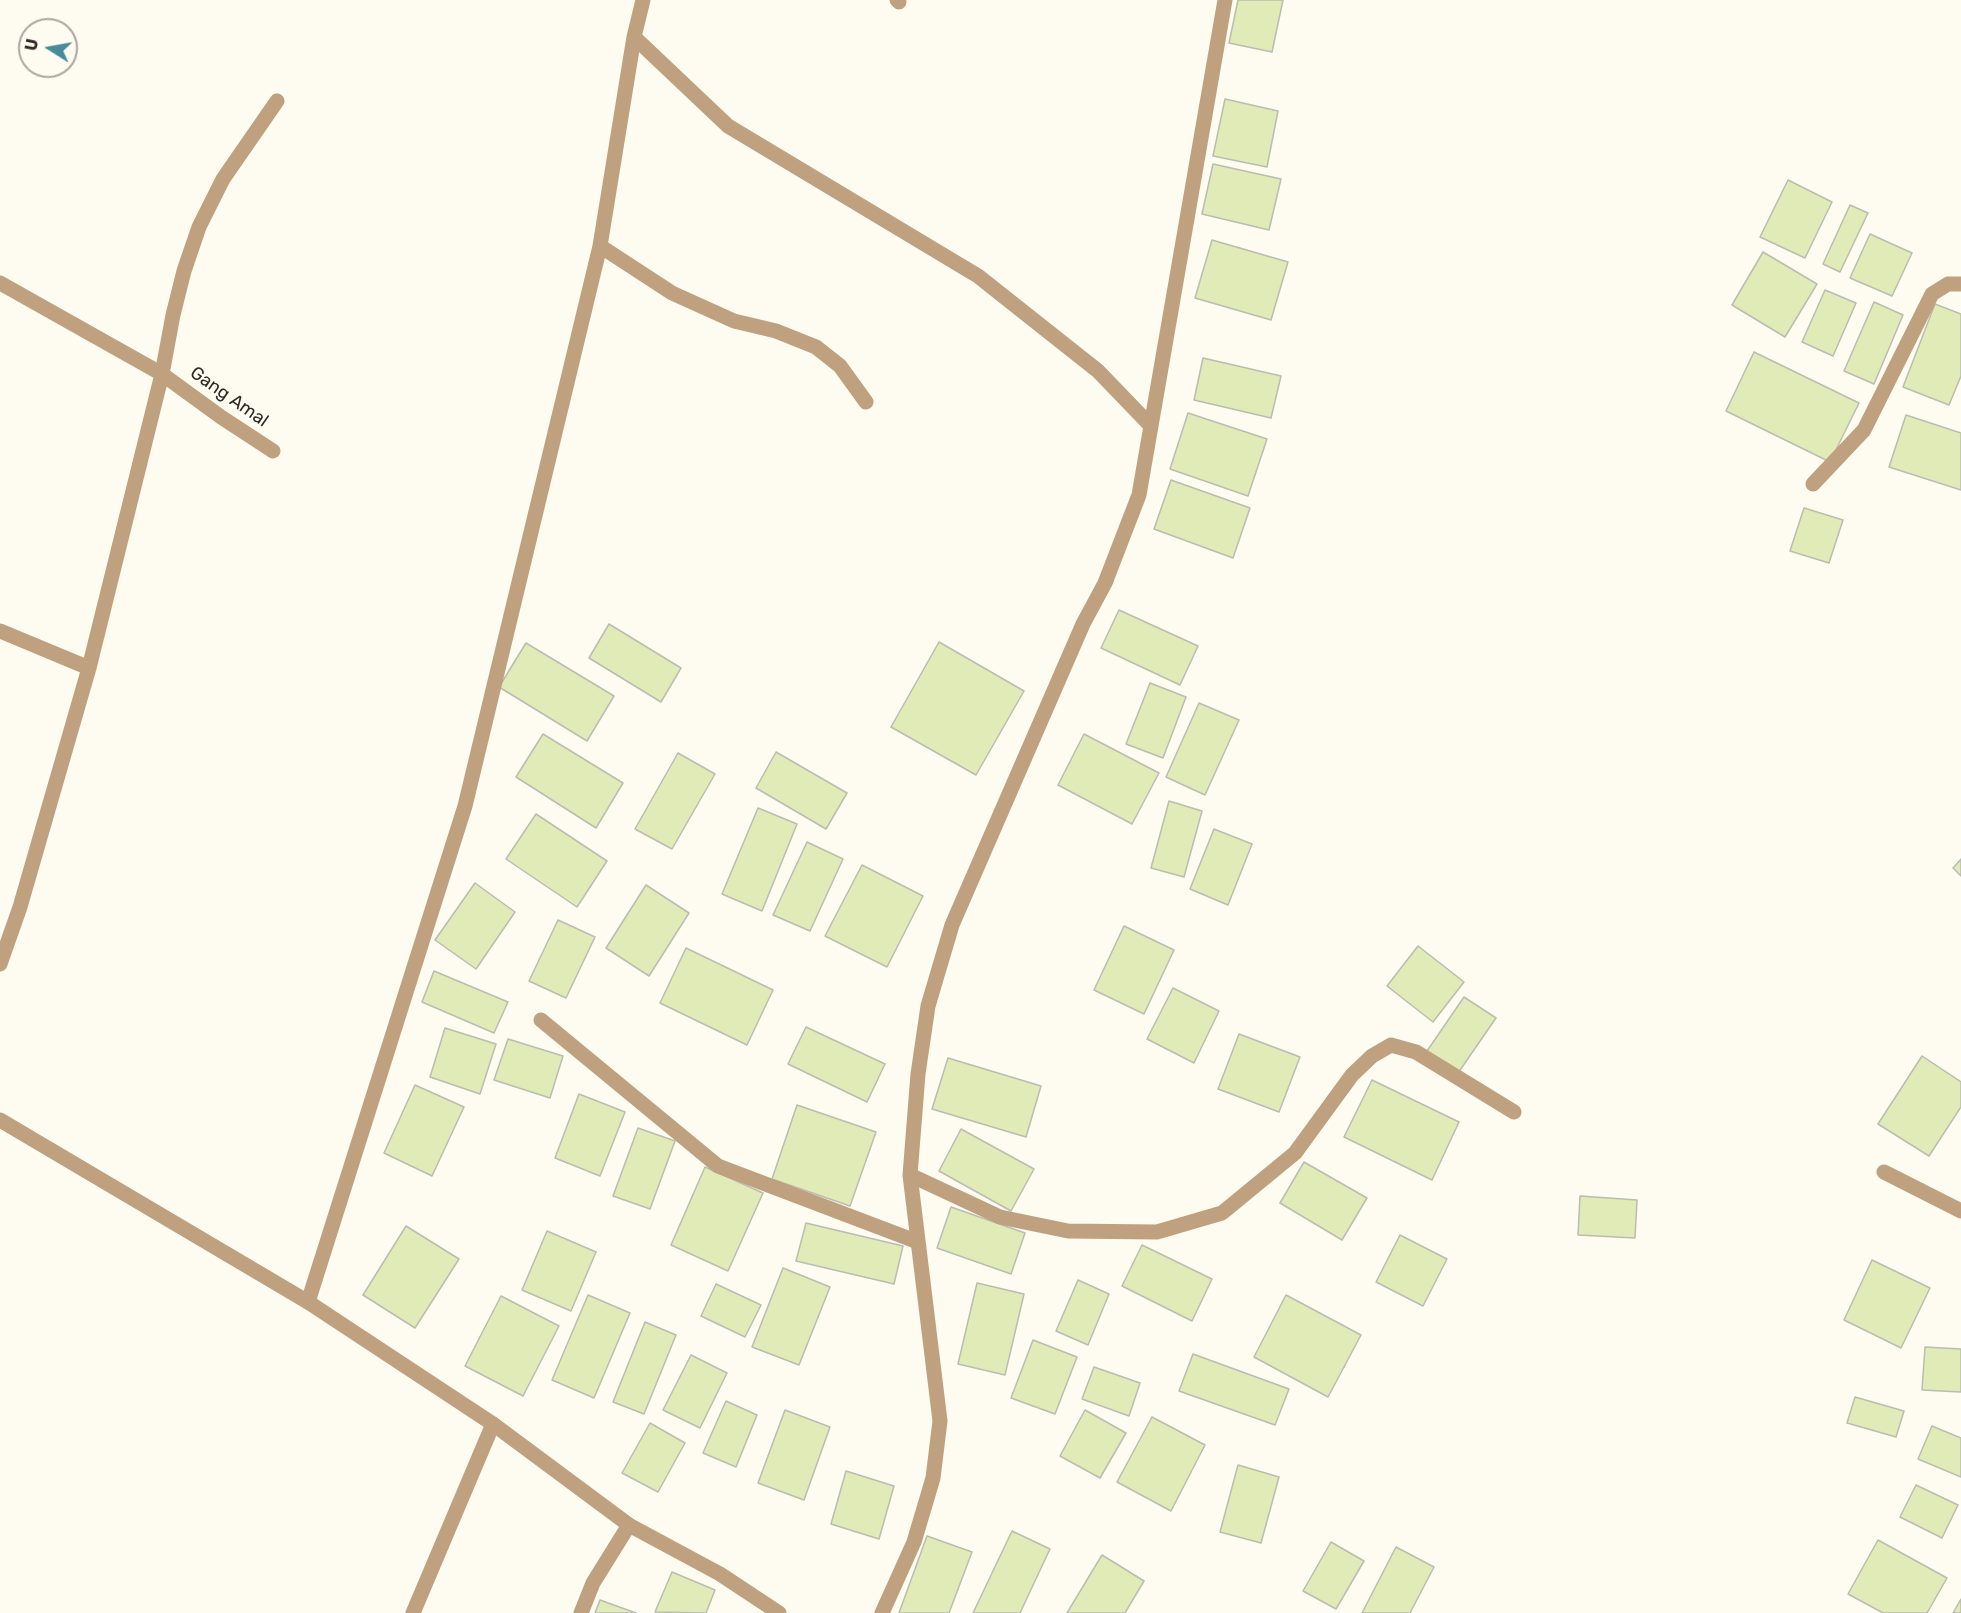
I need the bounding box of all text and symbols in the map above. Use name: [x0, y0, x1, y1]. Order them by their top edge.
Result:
north arrow: [18, 18, 78, 78]
text: U: [21, 37, 42, 52]
street label: Gang Amal: [186, 362, 272, 432]

